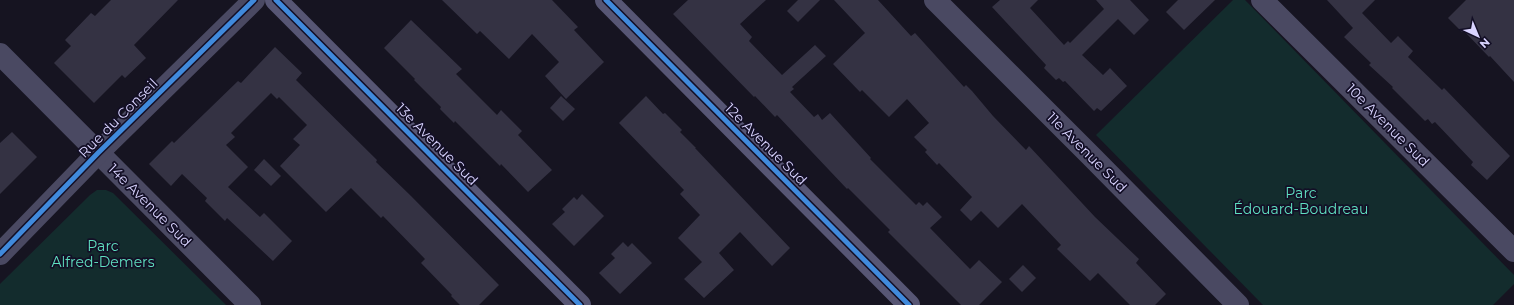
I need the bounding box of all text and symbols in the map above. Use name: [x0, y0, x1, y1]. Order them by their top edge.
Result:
north arrow: [1458, 16, 1498, 56]
text: N: [1477, 35, 1493, 51]
street label: Rue du Conseil: [75, 75, 161, 161]
street label: 10e Avenue Sud: [1343, 80, 1433, 170]
street label: 13e Avenue Sud: [392, 99, 482, 189]
street label: 12e Avenue Sud: [721, 99, 811, 189]
street label: 11e Avenue Sud: [1043, 108, 1131, 196]
street label: 14e Avenue Sud: [105, 160, 195, 250]
park label: Parc Édouard-Boudreau: [1233, 184, 1369, 218]
park label: Parc Alfred-Demers: [51, 237, 155, 271]

